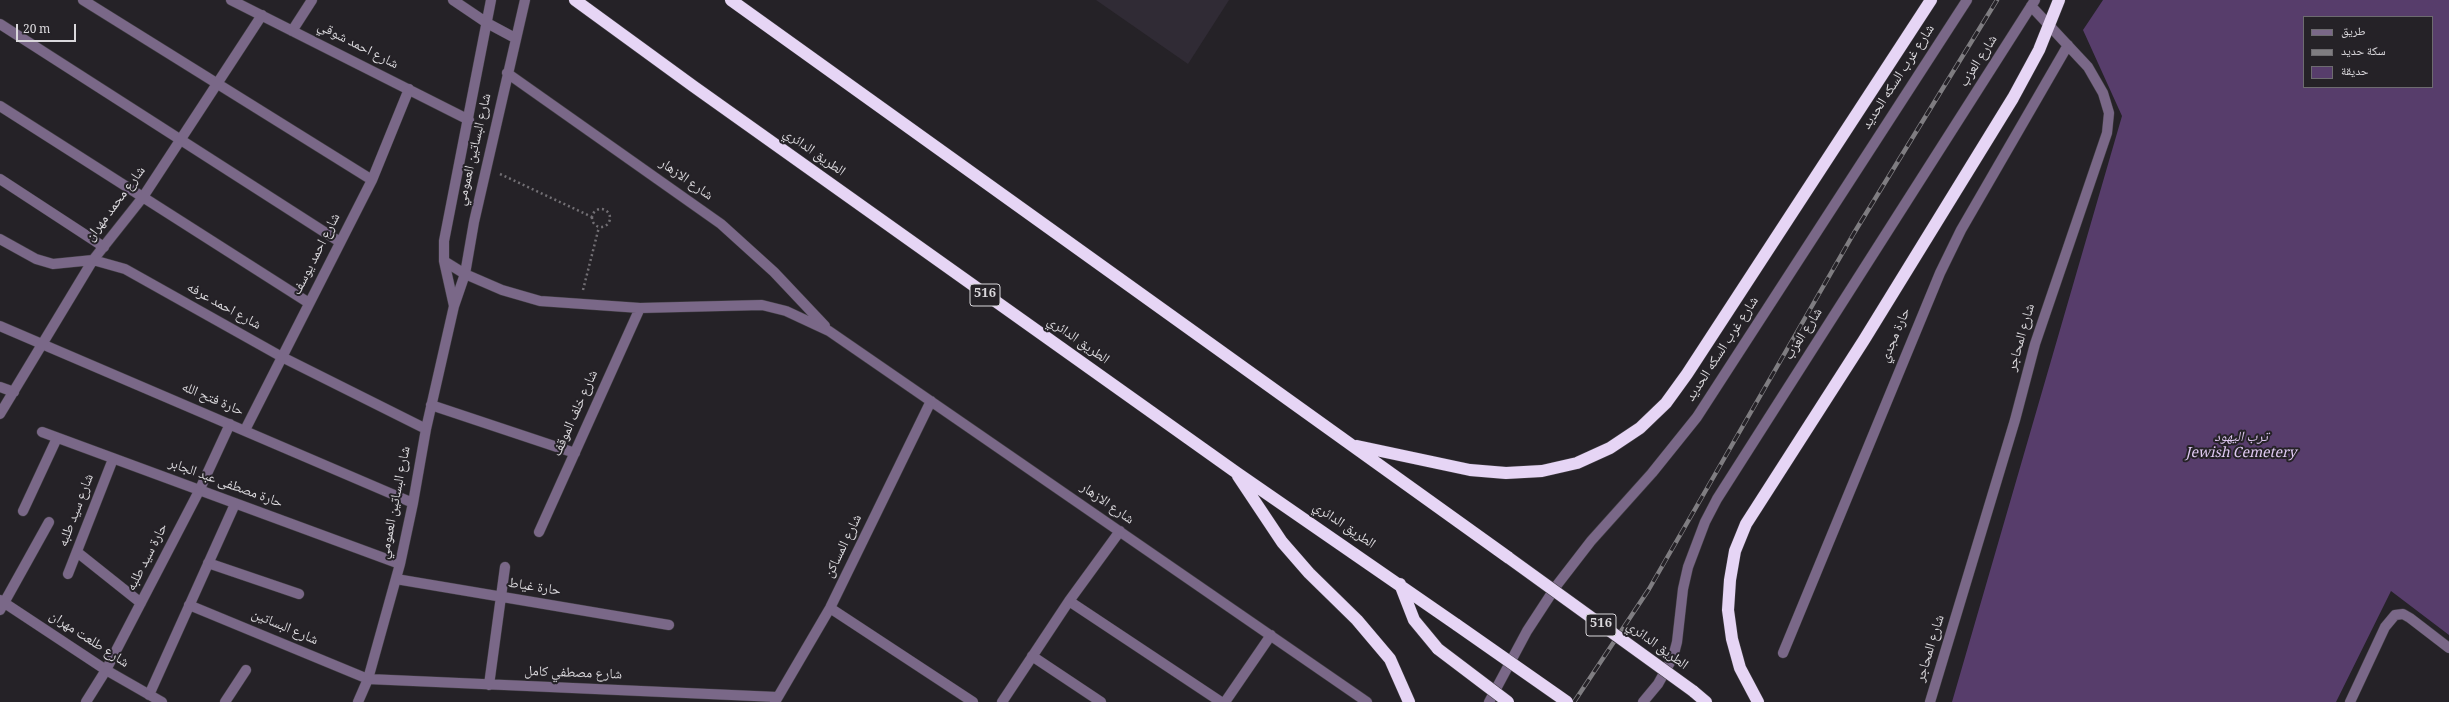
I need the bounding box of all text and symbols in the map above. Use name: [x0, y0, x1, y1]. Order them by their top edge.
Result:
scale bar: [18, 16, 78, 42]
legend: [2303, 16, 2433, 88]
street label: شارع احمد شوقي: [314, 19, 400, 75]
text: 20 m: [23, 20, 50, 41]
street label: شارع غرب السكه الحديد: [1860, 22, 1940, 134]
text: طريق: [2341, 22, 2366, 43]
street label: شارع العزب: [1957, 33, 2003, 91]
text: سكة حديد: [2341, 42, 2386, 63]
text: حديقة: [2341, 62, 2369, 83]
street label: شارع البساتين العمومي: [455, 92, 497, 208]
street label: الطريق الدائري: [779, 126, 847, 182]
street label: شارع الازهار: [655, 156, 715, 206]
street label: شارع محمد مهران: [83, 164, 151, 246]
street label: شارع احمد يوسف: [290, 211, 346, 299]
street label: شارع احمد عرفه: [183, 281, 263, 335]
road number: 516: [970, 284, 1000, 306]
street label: شارع غرب السكه الحديد: [1684, 294, 1764, 406]
street label: شارع المحاجر: [2005, 302, 2041, 374]
street label: شارع العزب: [1782, 306, 1828, 364]
street label: حارة مجدي: [1878, 306, 1916, 366]
street label: الطريق الدائري: [1043, 314, 1111, 370]
street label: شارع خلف الموقف: [551, 368, 603, 460]
street label: حارة فتح الله: [178, 380, 246, 422]
park label: ترب اليهود Jewish Cemetery: [2185, 431, 2297, 464]
street label: شارع البساتين العمومي: [378, 445, 416, 561]
street label: حارة مصطفى عبد الجابر: [166, 457, 284, 513]
street label: شارع سيد طلبه: [56, 472, 100, 550]
street label: شارع الازهار: [1076, 480, 1136, 530]
street label: الطريق الدائري: [1308, 500, 1378, 554]
street label: شارع المساكن: [822, 512, 868, 582]
street label: حارة سيد طلبه: [125, 521, 173, 595]
street label: حارة غياط: [506, 577, 562, 601]
street label: شارع البساتين: [248, 607, 320, 651]
street label: شارع طلعت مهران: [45, 609, 131, 673]
street label: شارع المحاجر: [1914, 613, 1950, 685]
road number: 516: [1586, 614, 1616, 636]
street label: الطريق الدائري: [1622, 619, 1690, 675]
street label: شارع مصطفي كامل: [524, 665, 622, 685]

